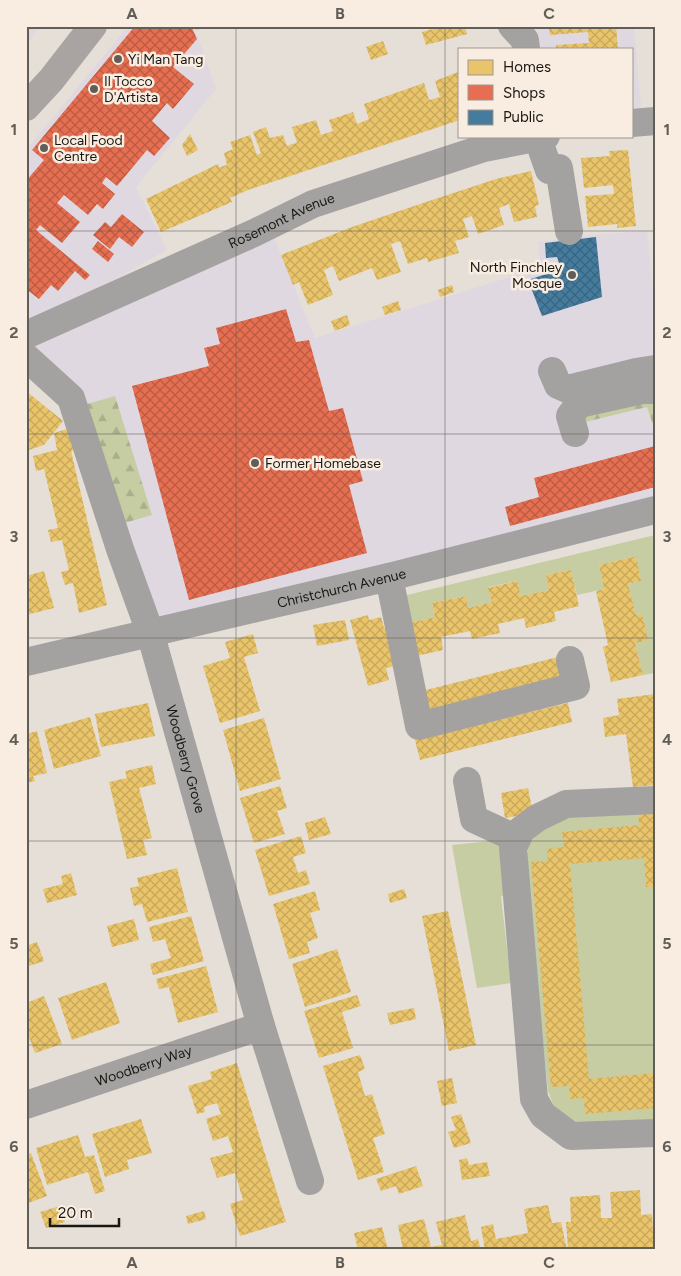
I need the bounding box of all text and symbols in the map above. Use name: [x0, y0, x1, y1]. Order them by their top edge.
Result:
text: A: [126, 4, 138, 23]
text: B: [335, 4, 345, 23]
text: C: [543, 4, 555, 23]
legend: [458, 48, 634, 138]
place label: Yi Man Tang: [128, 51, 203, 68]
marker: Yi Man Tang: [112, 53, 124, 65]
text: Homes: [503, 58, 551, 76]
place label: Il Tocco D'Artista: [104, 73, 158, 106]
marker: Il Tocco D'Artista: [88, 83, 100, 95]
text: Shops: [503, 84, 545, 102]
text: Public: [503, 108, 544, 126]
text: 1: [11, 120, 17, 139]
text: 1: [664, 120, 670, 139]
place label: Local Food Centre: [54, 132, 123, 165]
marker: Local Food Centre: [38, 142, 50, 154]
street label: Rosemont Avenue: [226, 189, 337, 252]
place label: North Finchley Mosque: [470, 259, 563, 292]
marker: North Finchley Mosque: [566, 269, 578, 281]
text: 2: [9, 323, 19, 342]
text: 2: [662, 323, 672, 342]
place label: Former Homebase: [265, 455, 381, 472]
marker: Former Homebase: [249, 457, 261, 469]
text: 3: [10, 527, 19, 546]
text: 3: [663, 527, 672, 546]
street label: Christchurch Avenue: [275, 565, 408, 612]
street label: Woodberry Grove: [162, 703, 209, 816]
text: 4: [9, 730, 19, 749]
text: 4: [662, 730, 672, 749]
text: 5: [9, 934, 19, 953]
text: 5: [662, 934, 672, 953]
street label: Woodberry Way: [93, 1042, 195, 1090]
text: 6: [9, 1137, 19, 1156]
text: 6: [662, 1137, 672, 1156]
scale bar: [50, 1196, 119, 1228]
text: 20 m: [58, 1204, 92, 1222]
text: A: [126, 1253, 138, 1272]
text: B: [335, 1253, 345, 1272]
text: C: [543, 1253, 555, 1272]

